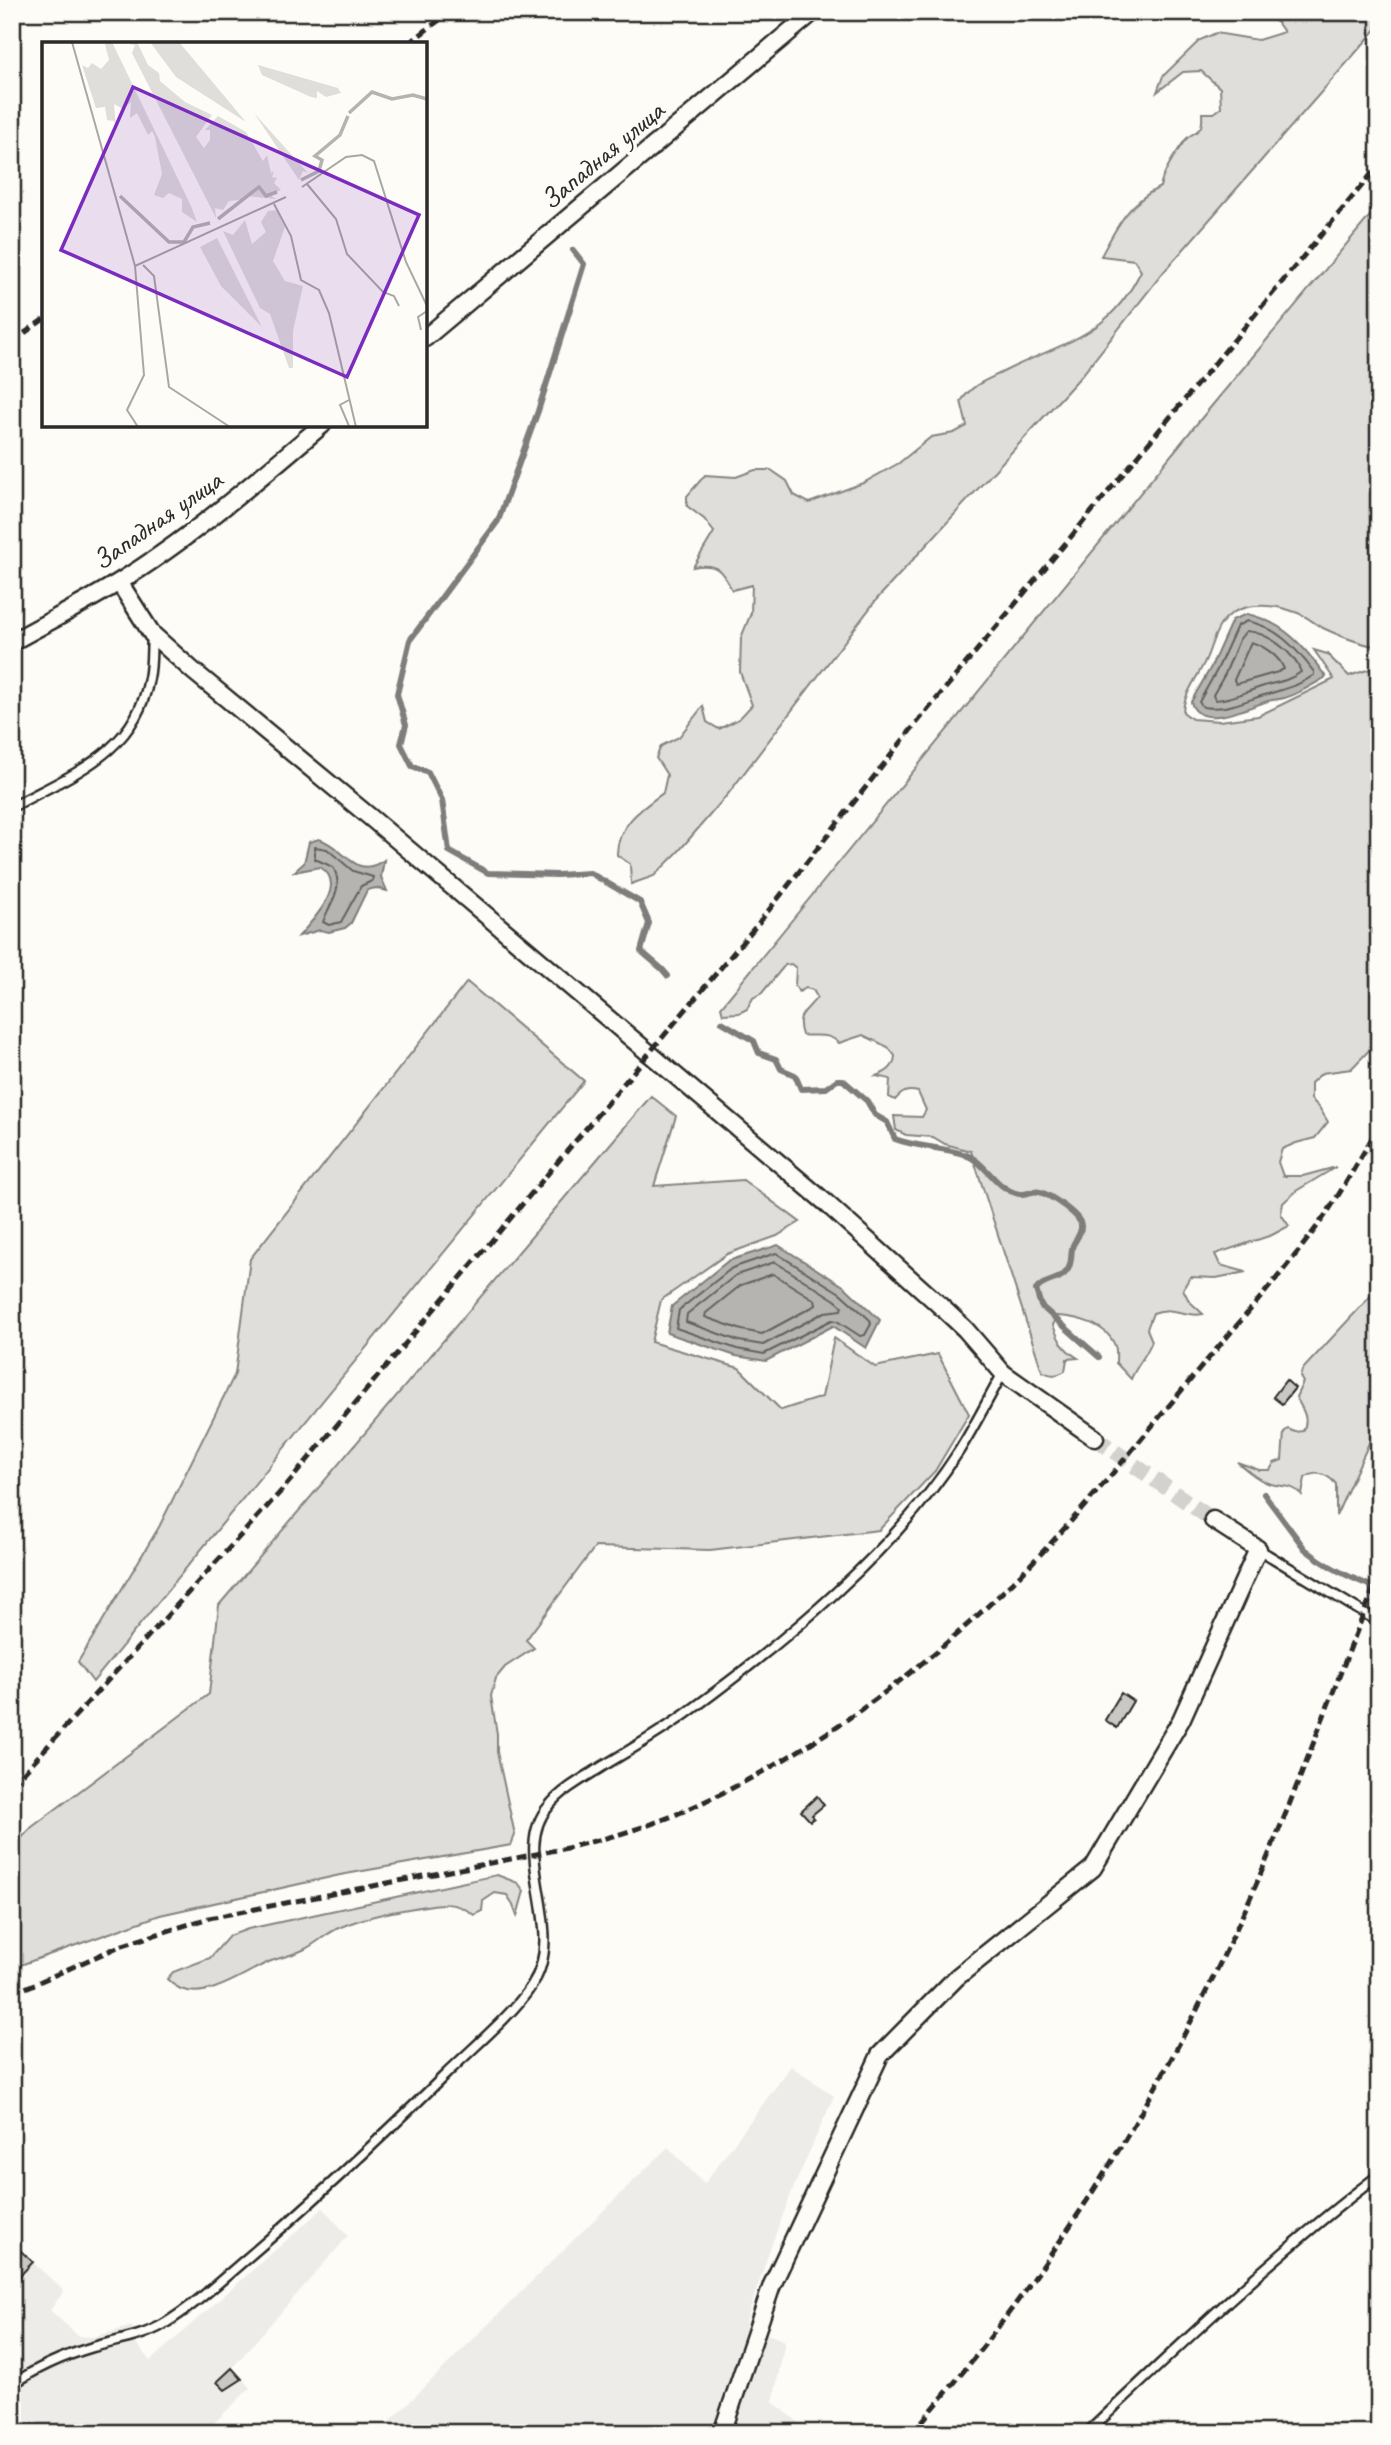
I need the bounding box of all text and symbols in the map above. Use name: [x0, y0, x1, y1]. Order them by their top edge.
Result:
inset map: [42, 42, 427, 427]
street label: Западная улица: [533, 92, 672, 217]
street label: Западная улица: [85, 461, 230, 578]

